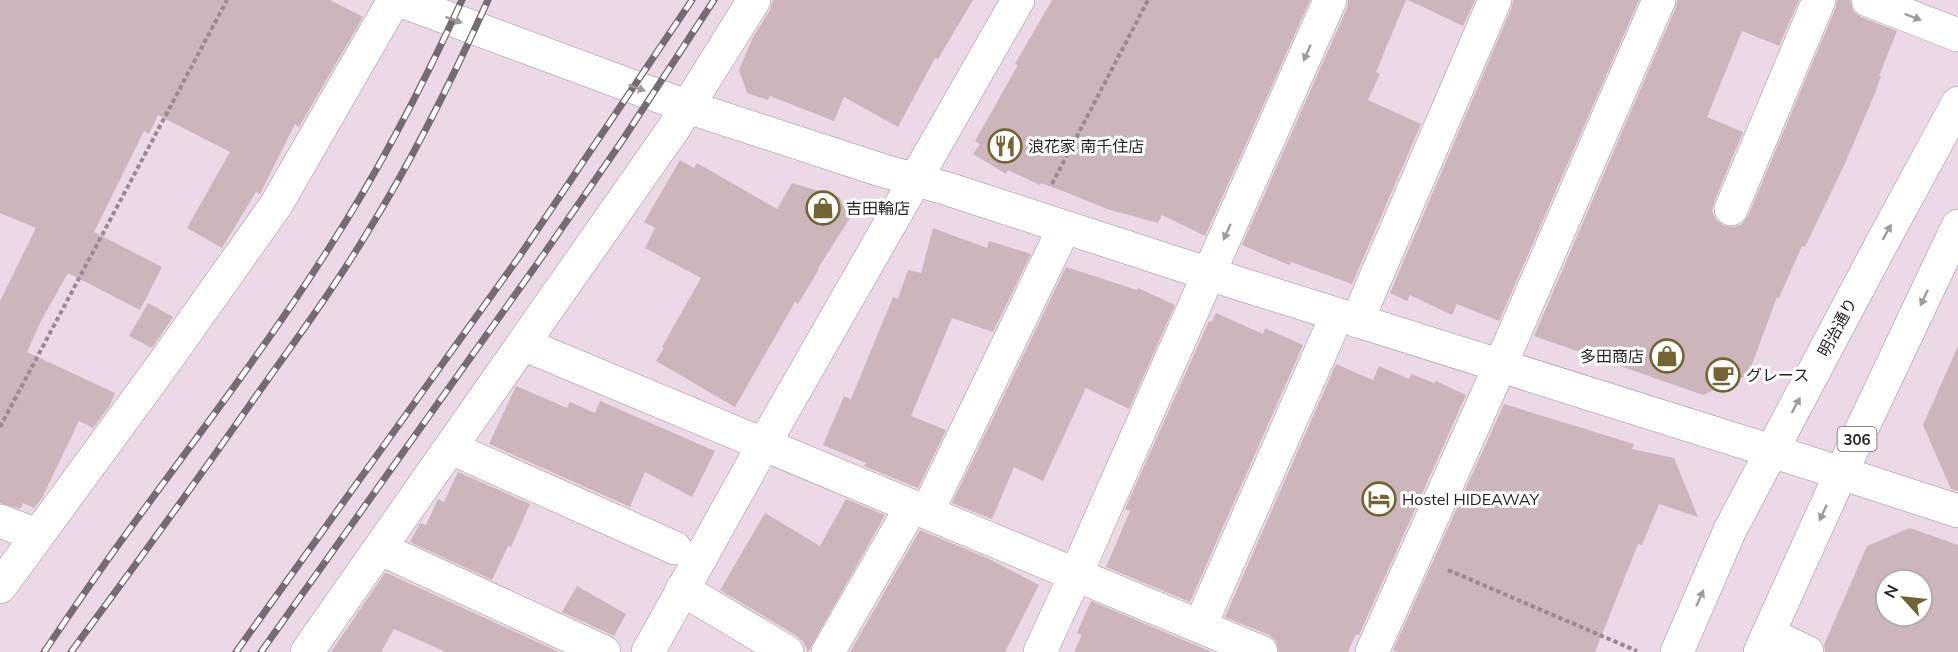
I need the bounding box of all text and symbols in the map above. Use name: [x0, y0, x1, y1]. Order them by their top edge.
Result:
one-way arrow: [1904, 13, 1922, 23]
one-way arrow: [445, 16, 463, 26]
one-way arrow: [1302, 45, 1311, 62]
one-way arrow: [628, 83, 646, 93]
restaurant icon: 浪花家 南千住店: [987, 128, 1023, 164]
place label: 浪花家 南千住店: [1028, 136, 1144, 156]
shop icon: 吉田輪店: [805, 190, 841, 226]
place label: 吉田輪店: [846, 198, 910, 218]
one-way arrow: [1223, 223, 1232, 240]
one-way arrow: [1882, 224, 1892, 241]
one-way arrow: [1919, 290, 1928, 307]
street label: 明治通り: [1813, 294, 1861, 360]
shop icon: 多田商店: [1649, 338, 1685, 374]
place label: 多田商店: [1580, 346, 1644, 366]
cafe icon: グレース: [1705, 357, 1741, 393]
place label: グレース: [1746, 365, 1809, 385]
one-way arrow: [1791, 396, 1801, 413]
road number: 306: [1838, 427, 1876, 451]
hotel icon: Hostel HIDEAWAY: [1361, 481, 1397, 517]
place label: Hostel HIDEAWAY: [1402, 489, 1540, 509]
one-way arrow: [1818, 504, 1828, 522]
north arrow: [1874, 568, 1934, 628]
text: N: [1879, 581, 1902, 601]
one-way arrow: [1696, 590, 1705, 607]

